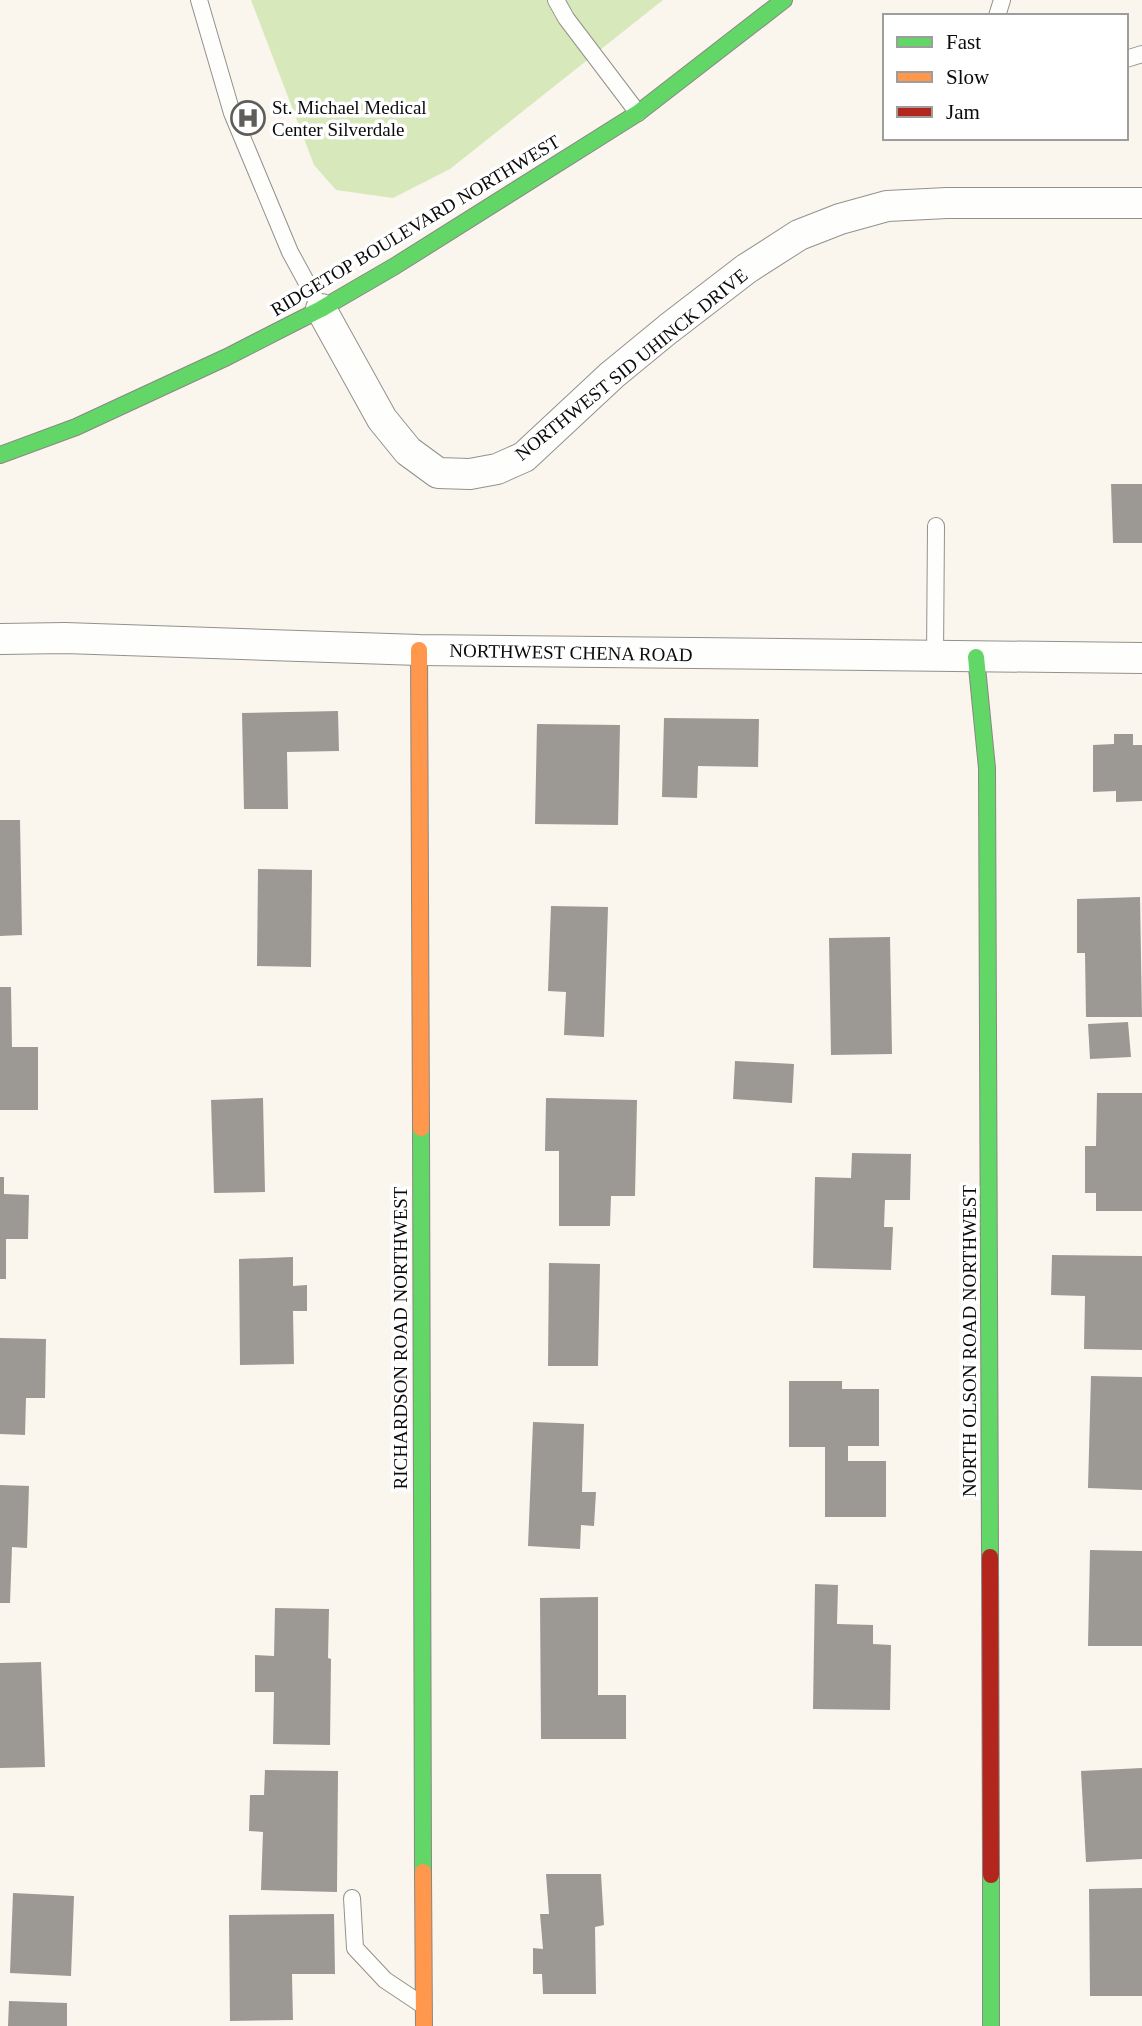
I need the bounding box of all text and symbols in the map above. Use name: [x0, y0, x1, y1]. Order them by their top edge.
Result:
legend: [883, 14, 1128, 140]
text: Fast: [946, 30, 981, 54]
text: Slow: [946, 65, 990, 89]
place label: St. Michael Medical Center Silverdale: [272, 97, 427, 140]
hospital icon: St. Michael Medical Center Silverdale: [229, 99, 267, 137]
text: Jam: [946, 100, 980, 124]
street label: RIDGETOP BOULEVARD NORTHWEST: [267, 130, 564, 320]
street label: NORTHWEST SID UHINCK DRIVE: [511, 264, 752, 465]
street label: NORTHWEST CHENA ROAD: [449, 640, 693, 665]
street label: NORTH OLSON ROAD NORTHWEST: [959, 1185, 980, 1497]
street label: RICHARDSON ROAD NORTHWEST: [390, 1186, 411, 1489]

